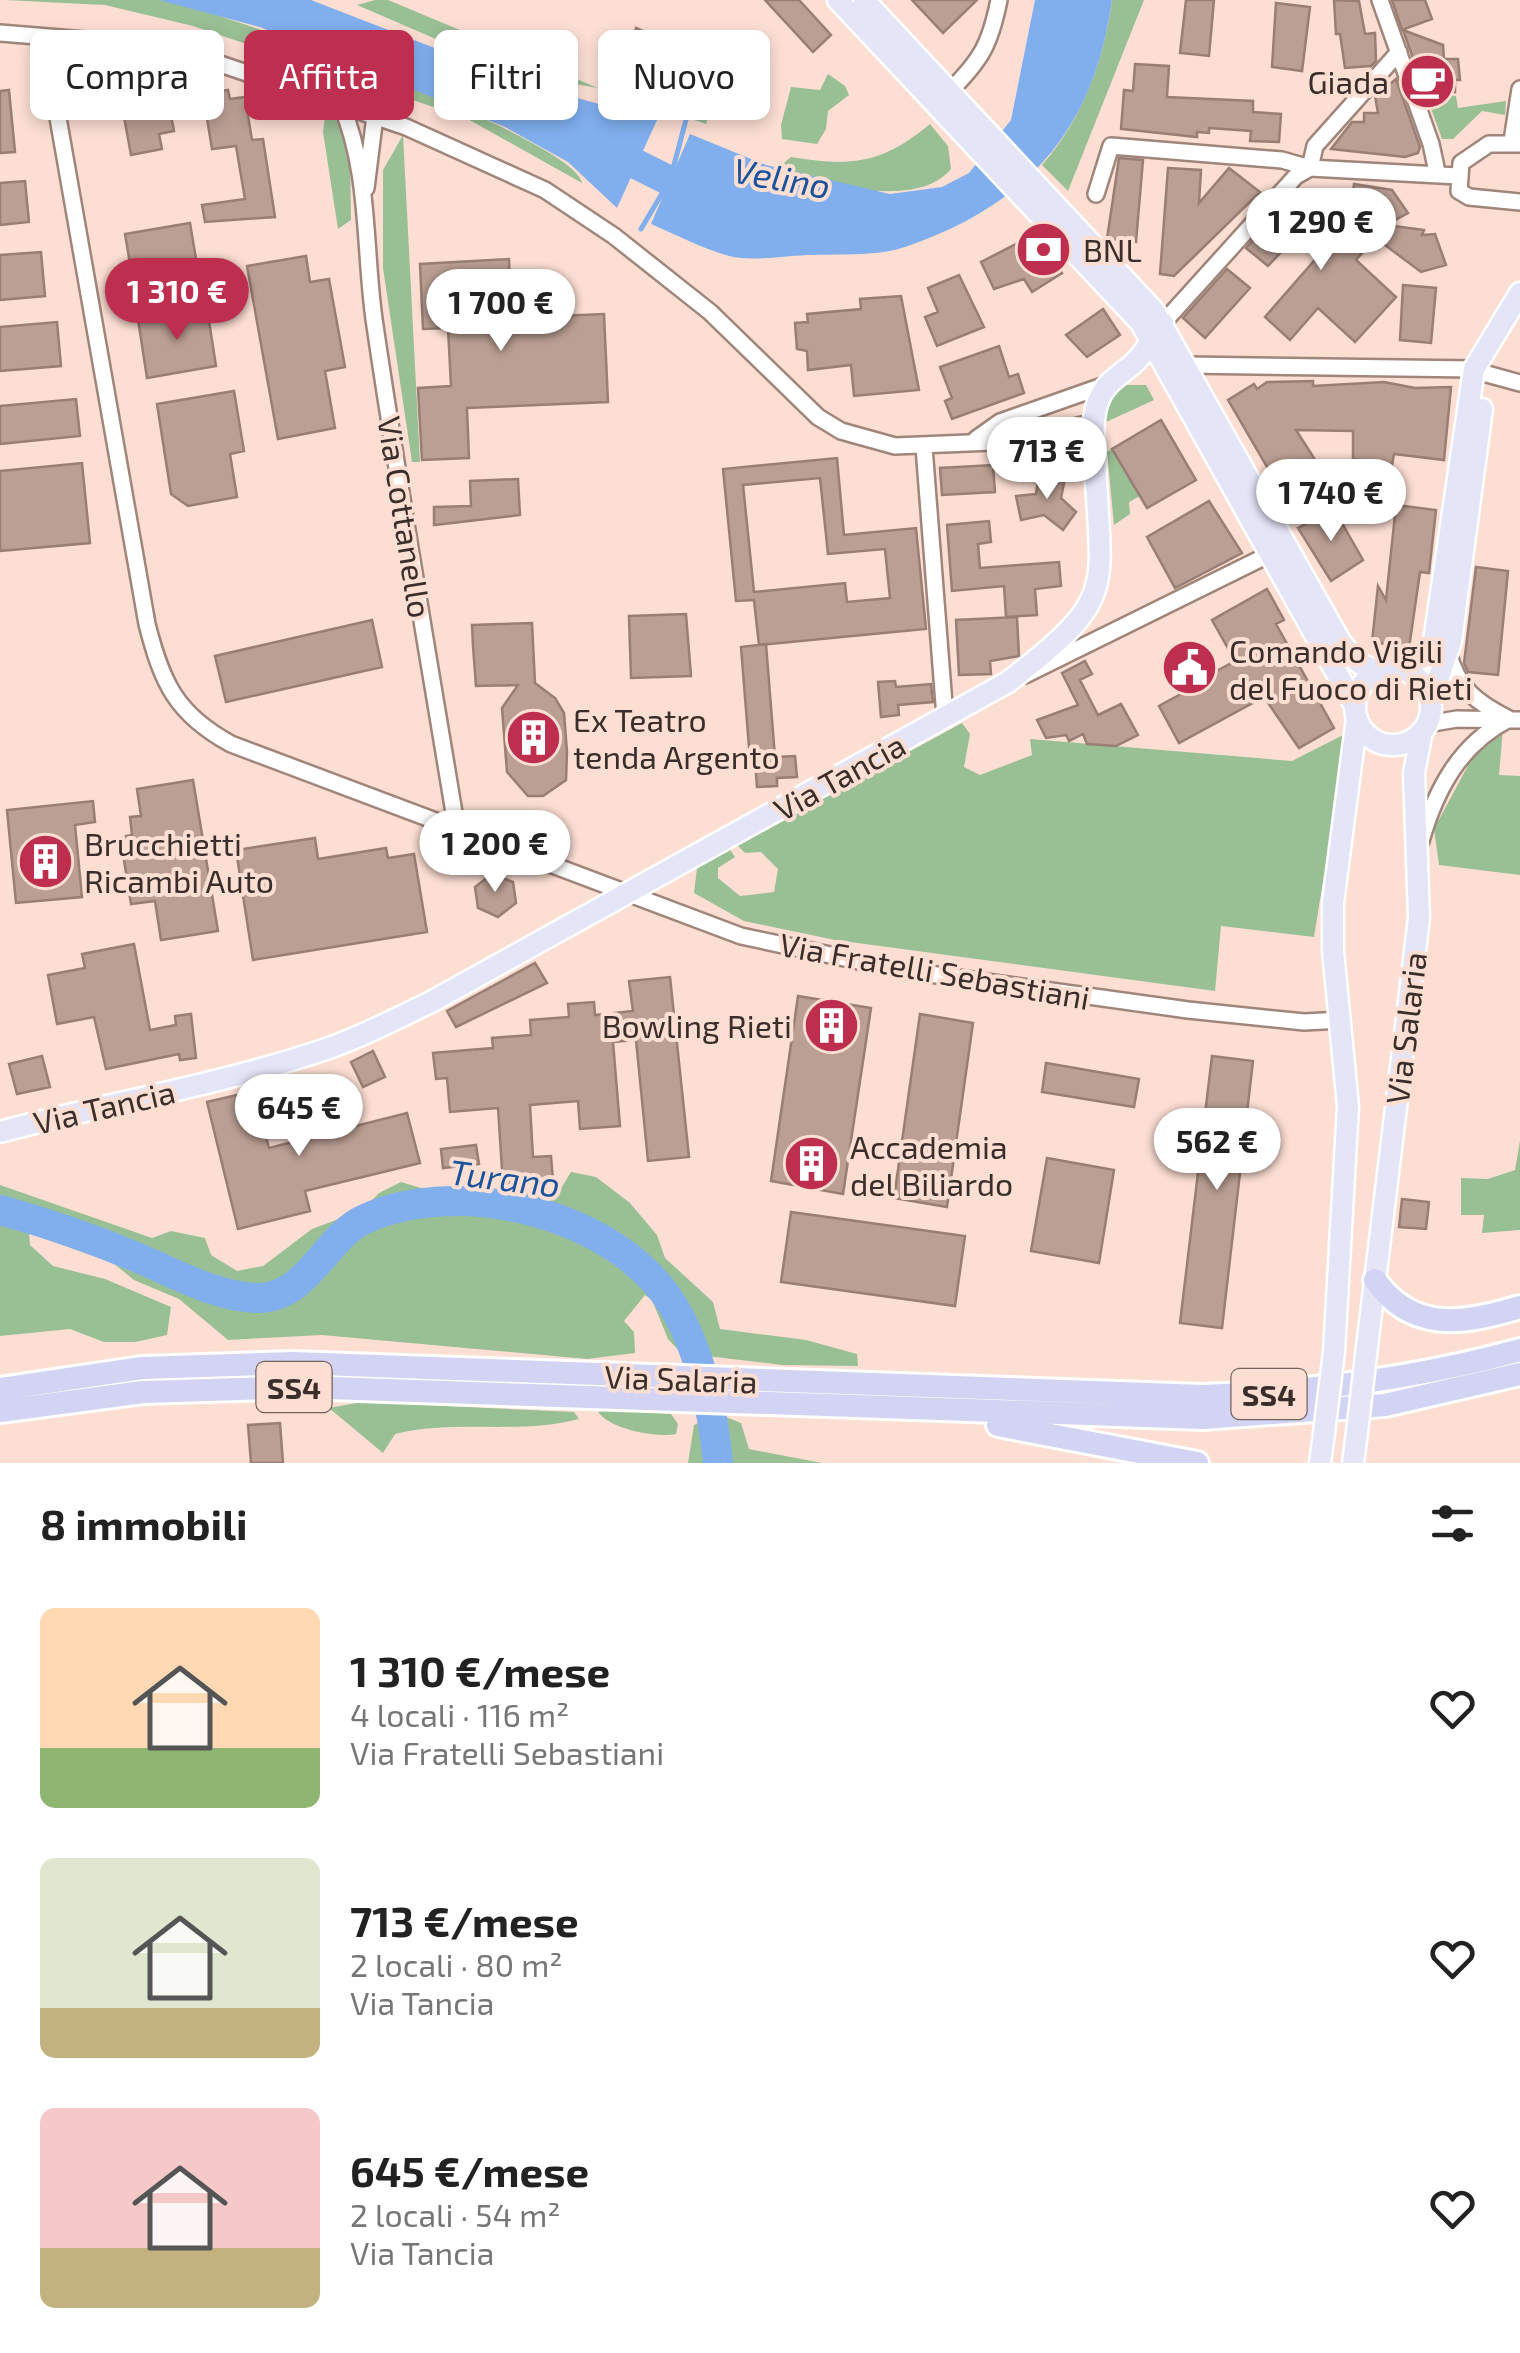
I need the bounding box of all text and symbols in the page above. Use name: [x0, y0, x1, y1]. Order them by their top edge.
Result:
chip: Compra: [30, 30, 224, 120]
chip: Affitta: [244, 30, 414, 120]
chip: Filtri: [434, 30, 578, 120]
chip: Nuovo: [598, 30, 770, 120]
cafe icon: Giada: [1398, 51, 1458, 111]
place label: Giada: [1307, 62, 1389, 100]
water label: Velino: [730, 148, 834, 206]
pin: 1 290 €: [1229, 188, 1413, 273]
text: 1 290 €: [1268, 201, 1374, 239]
bank icon: BNL: [1014, 219, 1074, 279]
place label: BNL: [1083, 230, 1142, 268]
pin: 1 310 €: [85, 258, 269, 343]
pin: 1 700 €: [409, 269, 593, 354]
text: 1 310 €: [127, 271, 227, 309]
text: 1 700 €: [448, 282, 554, 320]
street label: Via Cottanello: [371, 414, 441, 620]
pin: 713 €: [977, 417, 1117, 502]
text: 713 €: [1009, 430, 1085, 468]
pin: 1 740 €: [1239, 459, 1423, 544]
text: 1 740 €: [1278, 472, 1384, 510]
place label: Comando Vigili del Fuoco di Rieti: [1229, 631, 1473, 706]
public building icon: Comando Vigili del Fuoco di Rieti: [1160, 638, 1220, 698]
place label: Ex Teatro tenda Argento: [573, 700, 780, 775]
building icon: Ex Teatro tenda Argento: [504, 707, 564, 767]
street label: Via Tancia: [767, 724, 911, 828]
pin: 1 200 €: [403, 810, 587, 895]
text: 1 200 €: [441, 823, 549, 861]
place label: Brucchietti Ricambi Auto: [84, 824, 274, 899]
building icon: Brucchietti Ricambi Auto: [15, 831, 75, 891]
street label: Via Fratelli Sebastiani: [777, 924, 1093, 1016]
street label: Via Salaria: [1377, 950, 1433, 1106]
building icon: Bowling Rieti: [801, 995, 861, 1055]
place label: Bowling Rieti: [602, 1006, 792, 1044]
street label: Via Tancia: [29, 1071, 179, 1141]
pin: 645 €: [229, 1074, 369, 1159]
text: 645 €: [257, 1087, 341, 1125]
pin: 562 €: [1147, 1108, 1287, 1193]
text: 562 €: [1176, 1121, 1258, 1159]
place label: Accademia del Biliardo: [850, 1127, 1013, 1202]
building icon: Accademia del Biliardo: [781, 1134, 841, 1194]
water label: Turano: [447, 1149, 563, 1205]
street label: Via Salaria: [604, 1356, 758, 1400]
road number: SS4: [256, 1362, 332, 1412]
road number: SS4: [1232, 1369, 1306, 1419]
icon: filters: [1425, 1496, 1480, 1551]
text: 8 immobili: [40, 1498, 248, 1548]
text: 1 310 €/mese: [350, 1645, 610, 1695]
icon: home: [120, 1648, 240, 1768]
icon: heart: [1425, 1681, 1480, 1736]
text: 4 locali · 116 m²: [350, 1695, 569, 1733]
text: Via Fratelli Sebastiani: [350, 1733, 664, 1771]
text: 713 €/mese: [350, 1895, 579, 1945]
icon: home: [120, 1898, 240, 2018]
icon: heart: [1425, 1931, 1480, 1986]
text: 2 locali · 80 m²: [350, 1945, 562, 1983]
text: Via Tancia: [350, 1983, 494, 2021]
text: 645 €/mese: [350, 2145, 589, 2195]
icon: home: [120, 2148, 240, 2268]
icon: heart: [1425, 2181, 1480, 2236]
text: 2 locali · 54 m²: [350, 2195, 561, 2233]
text: Via Tancia: [350, 2233, 494, 2271]

